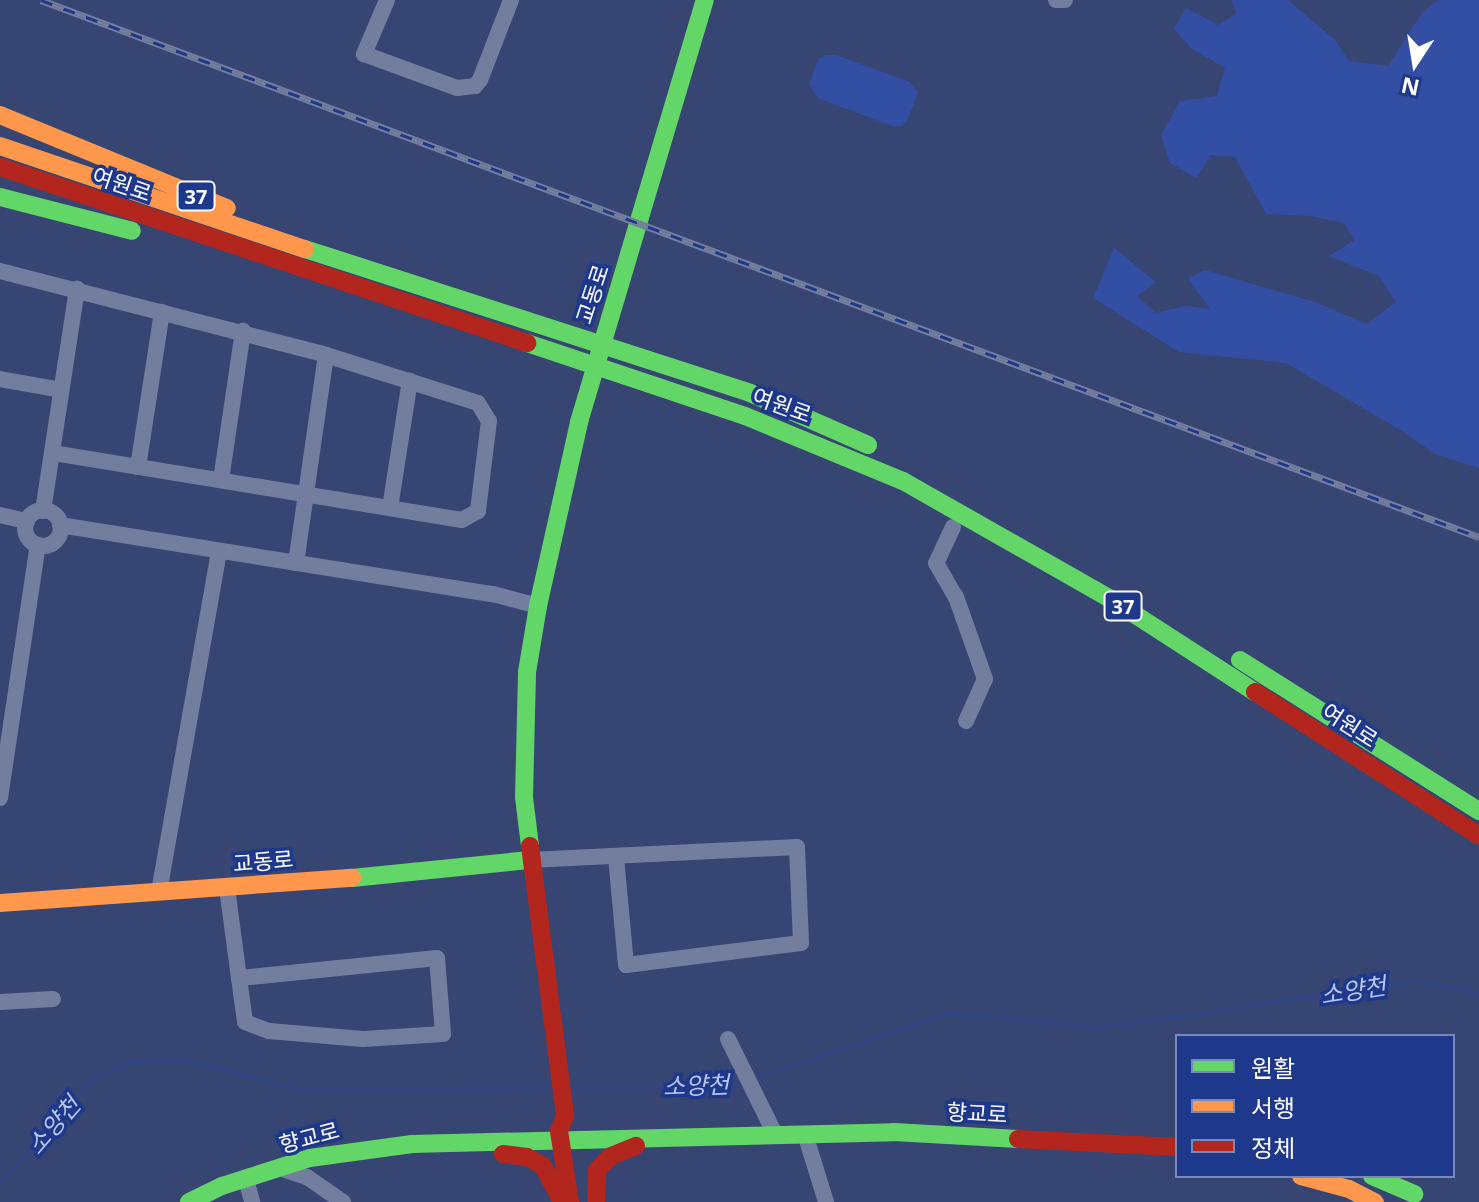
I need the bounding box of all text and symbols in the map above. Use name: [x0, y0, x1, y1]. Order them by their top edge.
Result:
north arrow: [1375, 24, 1455, 104]
text: N: [1398, 71, 1422, 104]
street label: 여원로: [89, 162, 155, 206]
road number: 37: [176, 180, 216, 212]
street label: 교동로: [570, 261, 614, 327]
street label: 여원로: [749, 382, 815, 428]
road number: 37: [1103, 590, 1143, 622]
street label: 여원로: [1317, 697, 1383, 753]
street label: 교동로: [232, 845, 294, 877]
water label: 소양천: [1318, 971, 1388, 1009]
legend: [1175, 1034, 1455, 1178]
text: 원활: [1251, 1051, 1295, 1084]
water label: 소양천: [662, 1069, 730, 1101]
water label: 소양천: [20, 1091, 86, 1159]
text: 서행: [1251, 1091, 1295, 1124]
street label: 향교로: [946, 1098, 1008, 1128]
street label: 향교로: [276, 1116, 342, 1158]
text: 정체: [1251, 1131, 1295, 1164]

